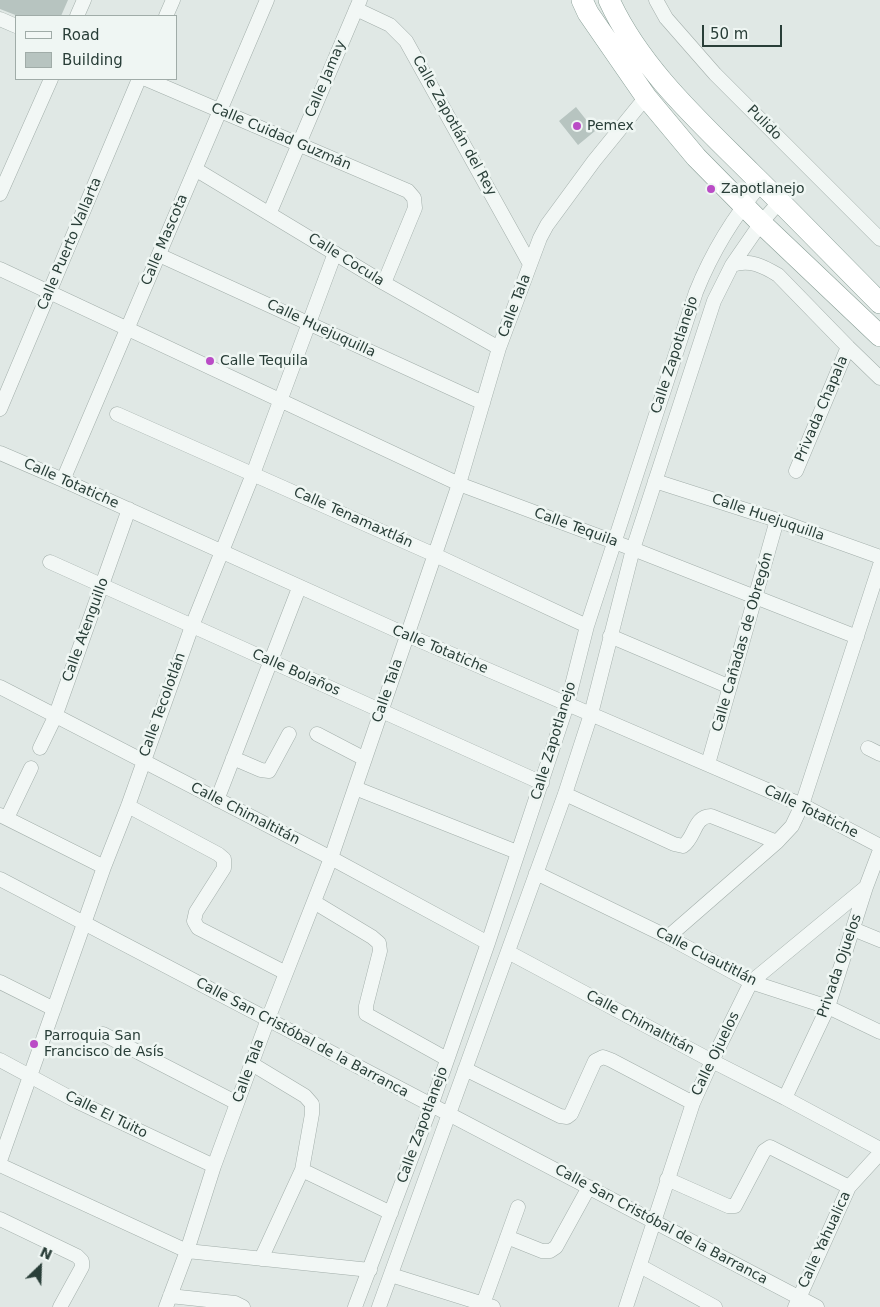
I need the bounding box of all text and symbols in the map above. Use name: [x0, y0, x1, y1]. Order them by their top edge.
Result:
legend: [15, 15, 178, 80]
scale bar: [705, 15, 785, 47]
text: 50 m: [710, 25, 748, 43]
text: Road: [62, 26, 100, 44]
street label: Calle Jamay: [302, 38, 350, 120]
text: Building: [62, 51, 123, 69]
street label: Calle Zapotlán del Rey: [408, 53, 500, 199]
street label: Calle Cuidad Guzmán: [208, 100, 354, 174]
street label: Pulido: [743, 102, 785, 144]
place label: Pemex: [587, 118, 634, 134]
marker: Pemex: [571, 120, 583, 132]
street label: Calle Puerto Vallarta: [34, 175, 106, 313]
place label: Zapotlanejo: [721, 181, 805, 197]
marker: Zapotlanejo: [705, 183, 717, 195]
street label: Calle Mascota: [138, 192, 192, 288]
street label: Calle Cocula: [305, 230, 387, 290]
street label: Calle Tala: [495, 272, 535, 340]
street label: Calle Zapotlanejo: [648, 294, 702, 416]
street label: Calle Huejuquilla: [264, 296, 378, 362]
place label: Calle Tequila: [220, 353, 308, 369]
street label: Privada Chapala: [792, 353, 852, 465]
marker: Calle Tequila: [204, 355, 216, 367]
street label: Calle Totatiche: [21, 455, 121, 513]
street label: Calle Tenamaxtlán: [291, 484, 415, 552]
street label: Calle Huejuquilla: [709, 491, 827, 545]
street label: Calle Tequila: [532, 505, 620, 551]
street label: Calle Cañadas de Obregón: [709, 550, 777, 734]
street label: Calle Atenguillo: [59, 576, 113, 684]
street label: Calle Totatiche: [390, 622, 490, 678]
street label: Calle Bolaños: [249, 646, 343, 700]
street label: Calle Tecolotlán: [136, 651, 190, 759]
street label: Calle Tala: [369, 657, 407, 725]
street label: Calle Zapotlanejo: [528, 680, 580, 802]
street label: Calle Chimaltitán: [188, 779, 302, 849]
street label: Calle Totatiche: [761, 782, 861, 842]
street label: Privada Ojuelos: [814, 912, 866, 1020]
street label: Calle Cuautitlán: [653, 924, 759, 990]
street label: Calle San Cristóbal de la Barranca: [193, 975, 411, 1101]
street label: Calle Chimaltitán: [583, 987, 697, 1059]
street label: Calle Ojuelos: [688, 1009, 744, 1099]
place label: Parroquia San Francisco de Asís: [44, 1028, 164, 1060]
street label: Calle Tala: [230, 1037, 268, 1105]
marker: Parroquia San Francisco de Asís: [28, 1038, 40, 1050]
street label: Calle Zapotlanejo: [394, 1064, 452, 1186]
street label: Calle El Tuito: [62, 1088, 150, 1142]
street label: Calle San Cristóbal de la Barranca: [552, 1162, 770, 1288]
street label: Calle Yahualica: [795, 1189, 855, 1291]
north arrow: [15, 1242, 65, 1292]
text: N: [37, 1244, 55, 1263]

